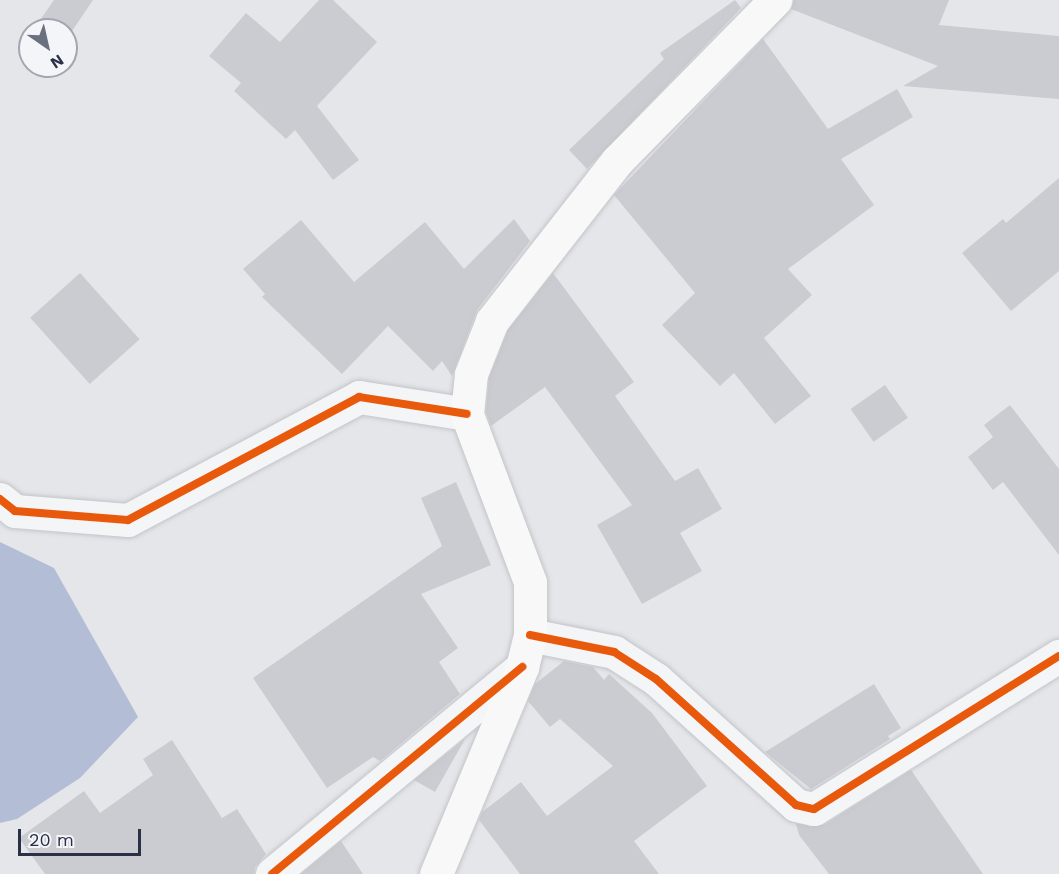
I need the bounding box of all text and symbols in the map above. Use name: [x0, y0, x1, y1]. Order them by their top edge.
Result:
north arrow: [18, 18, 78, 78]
text: N: [47, 50, 67, 73]
scale bar: [21, 817, 144, 855]
text: 20 m: [29, 829, 74, 850]

